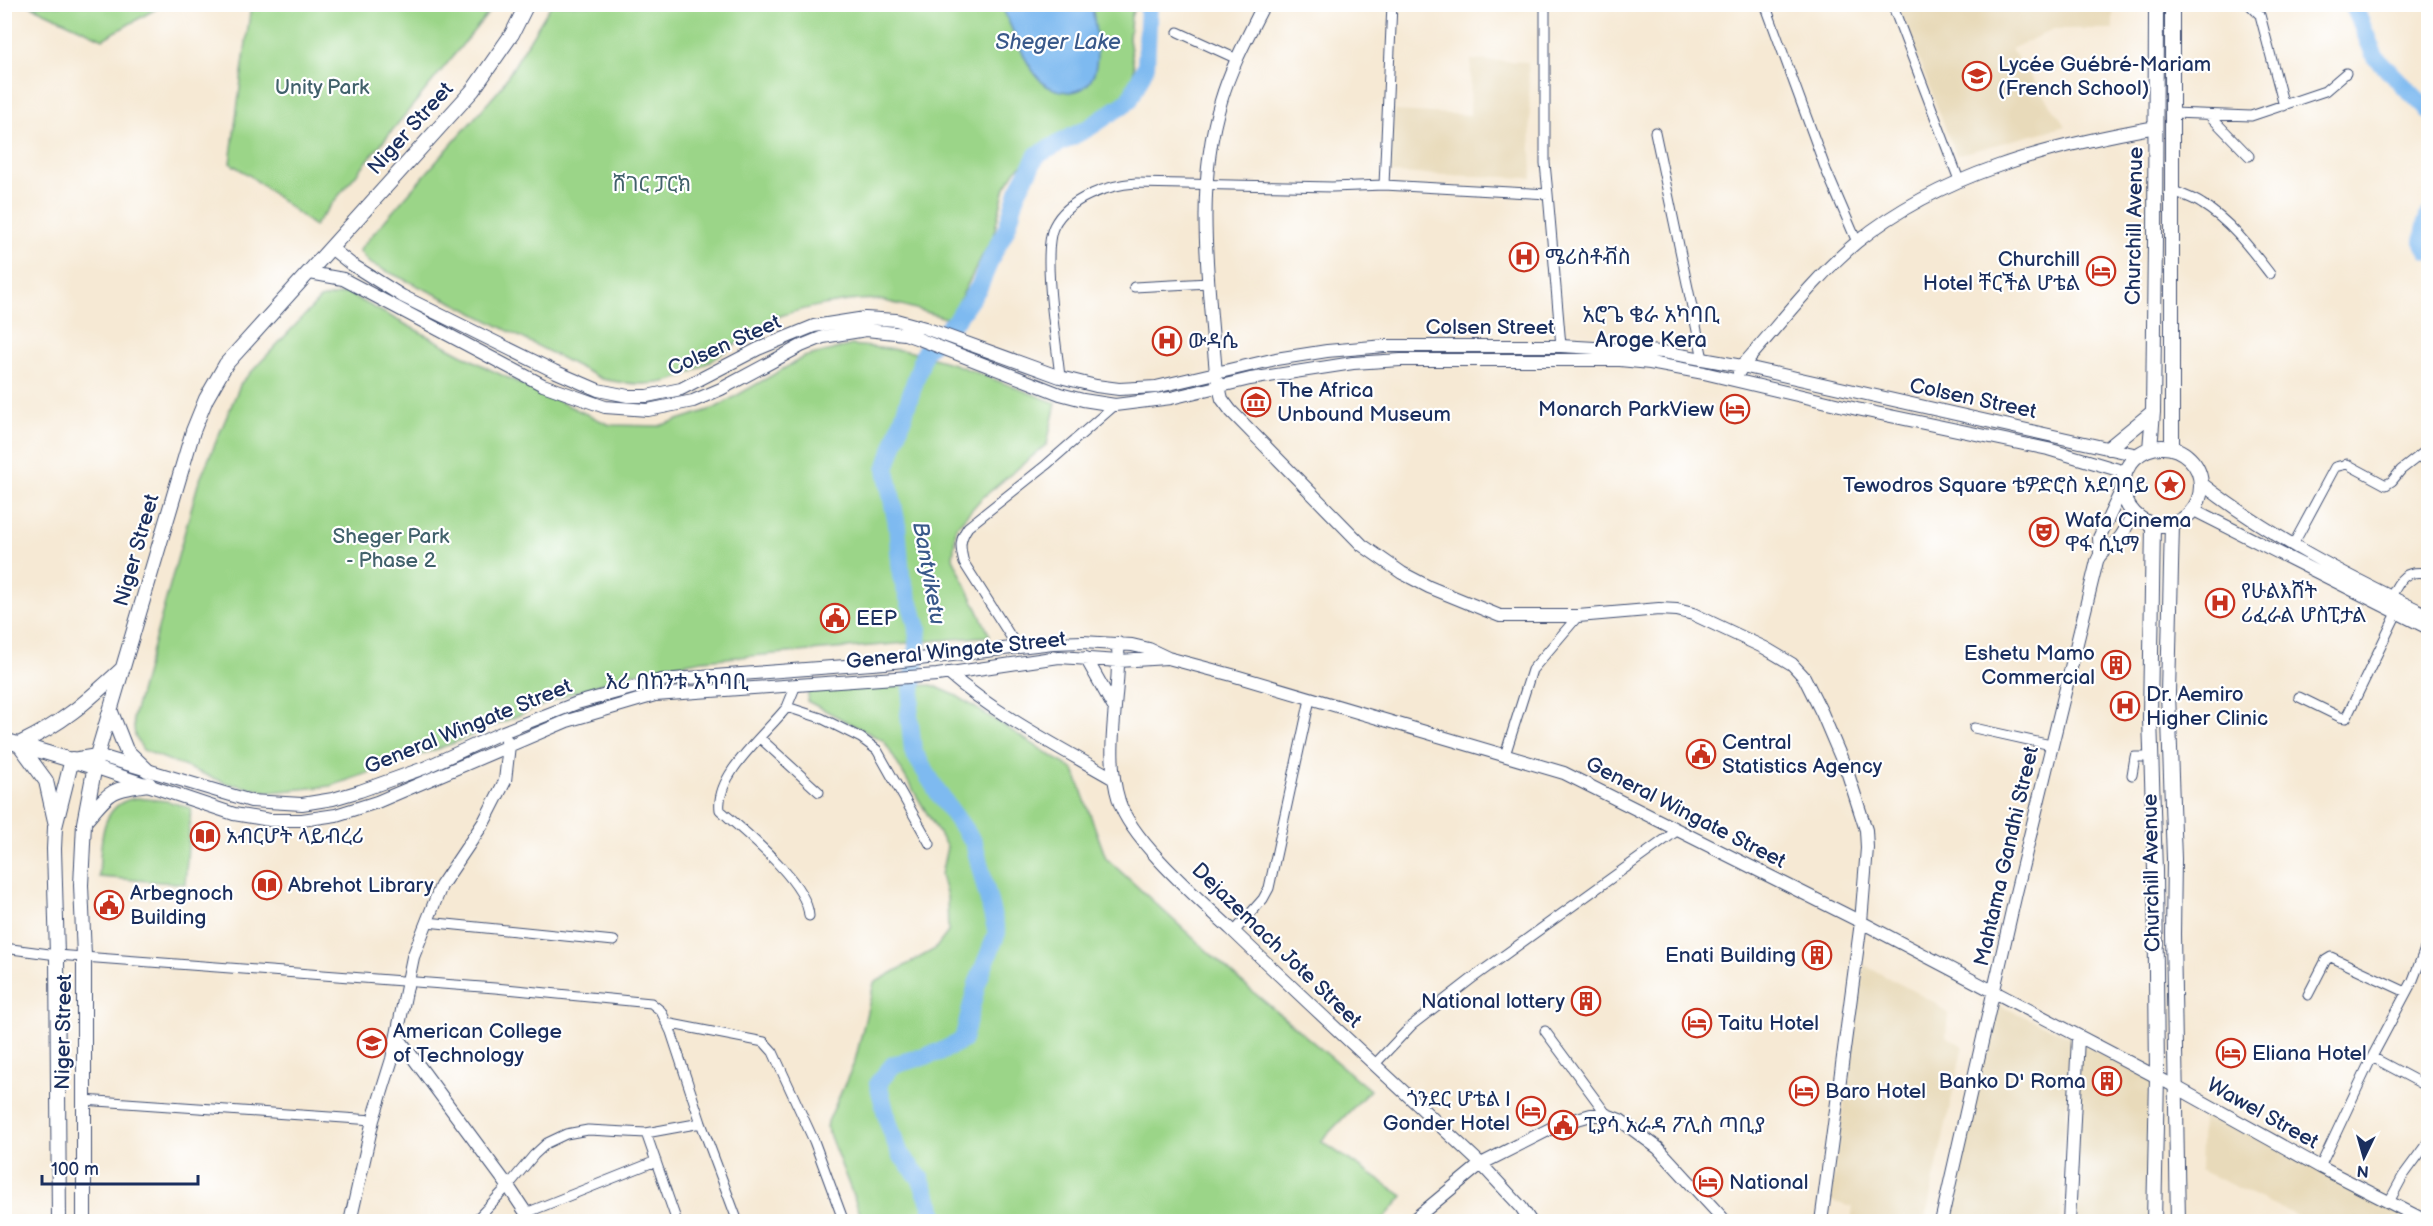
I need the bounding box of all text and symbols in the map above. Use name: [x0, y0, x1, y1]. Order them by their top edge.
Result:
water label: Sheger Lake: [995, 29, 1121, 56]
place label: Lycée Guébré-Mariam (French School): [1998, 52, 2211, 101]
school or university icon: Lycée Guébré-Mariam (French School): [1961, 60, 1993, 92]
park label: Unity Park: [275, 75, 370, 100]
street label: Niger Street: [362, 77, 459, 180]
street label: Churchill Avenue: [2121, 147, 2148, 305]
park label: ሸገር ፓርክ: [613, 172, 691, 197]
hospital icon: ሜሪስቶቭስ: [1508, 241, 1540, 273]
place label: ሜሪስቶቭስ: [1545, 245, 1631, 270]
place label: Churchill Hotel ቸርችል ሆቴል: [1923, 247, 2080, 296]
hotel icon: Churchill Hotel ቸርችል ሆቴል: [2085, 255, 2117, 287]
district label: አሮጌ ቄራ አካባቢ Aroge Kera: [1582, 302, 1720, 354]
street label: Colsen Steet: [664, 309, 785, 382]
street label: Colsen Street: [1425, 315, 1555, 340]
hospital icon: ውዳሴ: [1151, 325, 1183, 357]
place label: ውዳሴ: [1188, 329, 1238, 354]
street label: Colsen Street: [1907, 373, 2039, 424]
place label: The Africa Unbound Museum: [1277, 378, 1451, 427]
museum icon: The Africa Unbound Museum: [1240, 386, 1272, 418]
hotel icon: Monarch ParkView: [1719, 393, 1751, 425]
place label: Monarch ParkView: [1538, 397, 1714, 422]
place icon: Tewodros Square ቴዎድሮስ አደባባይ: [2154, 469, 2186, 501]
place label: Tewodros Square ቴዎድሮስ አደባባይ: [1843, 473, 2149, 498]
street label: Niger Street: [109, 491, 165, 609]
place label: Wafa Cinema ዋፋ ሲኒማ: [2065, 508, 2191, 557]
theatre icon: Wafa Cinema ዋፋ ሲኒማ: [2028, 516, 2060, 548]
water label: Bantyiketu: [906, 520, 951, 627]
park label: Sheger Park - Phase 2: [333, 524, 450, 573]
place label: የሁልእሸት ሪፈራል ሆስፒታል: [2241, 579, 2366, 628]
hospital icon: የሁልእሸት ሪፈራል ሆስፒታል: [2204, 587, 2236, 619]
public building icon: EEP: [819, 602, 851, 634]
place label: EEP: [856, 606, 897, 631]
street label: General Wingate Street: [845, 626, 1068, 674]
place label: Eshetu Mamo Commercial: [1964, 641, 2095, 690]
building icon: Eshetu Mamo Commercial: [2100, 649, 2132, 681]
district label: እሪ በከንቱ አካባቢ: [605, 669, 749, 696]
street label: General Wingate Street: [361, 673, 576, 779]
place label: Dr. Aemiro Higher Clinic: [2146, 682, 2268, 731]
hospital icon: Dr. Aemiro Higher Clinic: [2109, 690, 2141, 722]
place label: Central Statistics Agency: [1722, 730, 1883, 779]
public building icon: Central Statistics Agency: [1685, 738, 1717, 770]
street label: Mahtama Gandhi Street: [1969, 743, 2044, 969]
street label: General Wingate Street: [1582, 751, 1790, 874]
street label: Churchill Avenue: [2138, 794, 2165, 952]
library icon: አብርሆት ላይብረሪ: [189, 820, 221, 852]
place label: አብርሆት ላይብረሪ: [226, 824, 364, 849]
street label: Dejazemach Jote Street: [1186, 858, 1367, 1033]
library icon: Abrehot Library: [251, 869, 283, 901]
place label: Abrehot Library: [288, 873, 434, 898]
place label: Arbegnoch Building: [130, 881, 233, 930]
public building icon: Arbegnoch Building: [93, 889, 125, 921]
building icon: Enati Building: [1801, 939, 1833, 971]
place label: Enati Building: [1665, 943, 1796, 968]
street label: Niger Street: [50, 973, 77, 1090]
building icon: National lottery: [1570, 985, 1602, 1017]
place label: National lottery: [1421, 989, 1566, 1014]
hotel icon: Taitu Hotel: [1681, 1007, 1713, 1039]
place label: Taitu Hotel: [1718, 1011, 1819, 1036]
place label: American College of Technology: [393, 1019, 562, 1068]
school or university icon: American College of Technology: [356, 1027, 388, 1059]
hotel icon: Eliana Hotel: [2215, 1037, 2247, 1069]
place label: Eliana Hotel: [2252, 1041, 2367, 1066]
building icon: Banko D' Roma: [2091, 1065, 2123, 1097]
place label: Banko D' Roma: [1939, 1069, 2086, 1094]
street label: Wawel Street: [2203, 1072, 2323, 1155]
hotel icon: Baro Hotel: [1788, 1075, 1820, 1107]
place label: Baro Hotel: [1825, 1079, 1926, 1104]
place label: ጎንደር ሆቴል | Gonder Hotel: [1383, 1087, 1510, 1136]
hotel icon: ጎንደር ሆቴል | Gonder Hotel: [1515, 1095, 1547, 1127]
public building icon: ፒያሳ አራዳ ፖሊስ ጣቢያ: [1547, 1109, 1579, 1141]
place label: ፒያሳ አራዳ ፖሊስ ጣቢያ: [1584, 1113, 1765, 1138]
north arrow: [2334, 1127, 2394, 1187]
scale bar: [42, 1148, 198, 1186]
text: 100 m: [51, 1159, 99, 1180]
text: N: [2356, 1160, 2370, 1180]
hotel icon: National: [1692, 1166, 1724, 1198]
place label: National: [1729, 1170, 1808, 1195]

